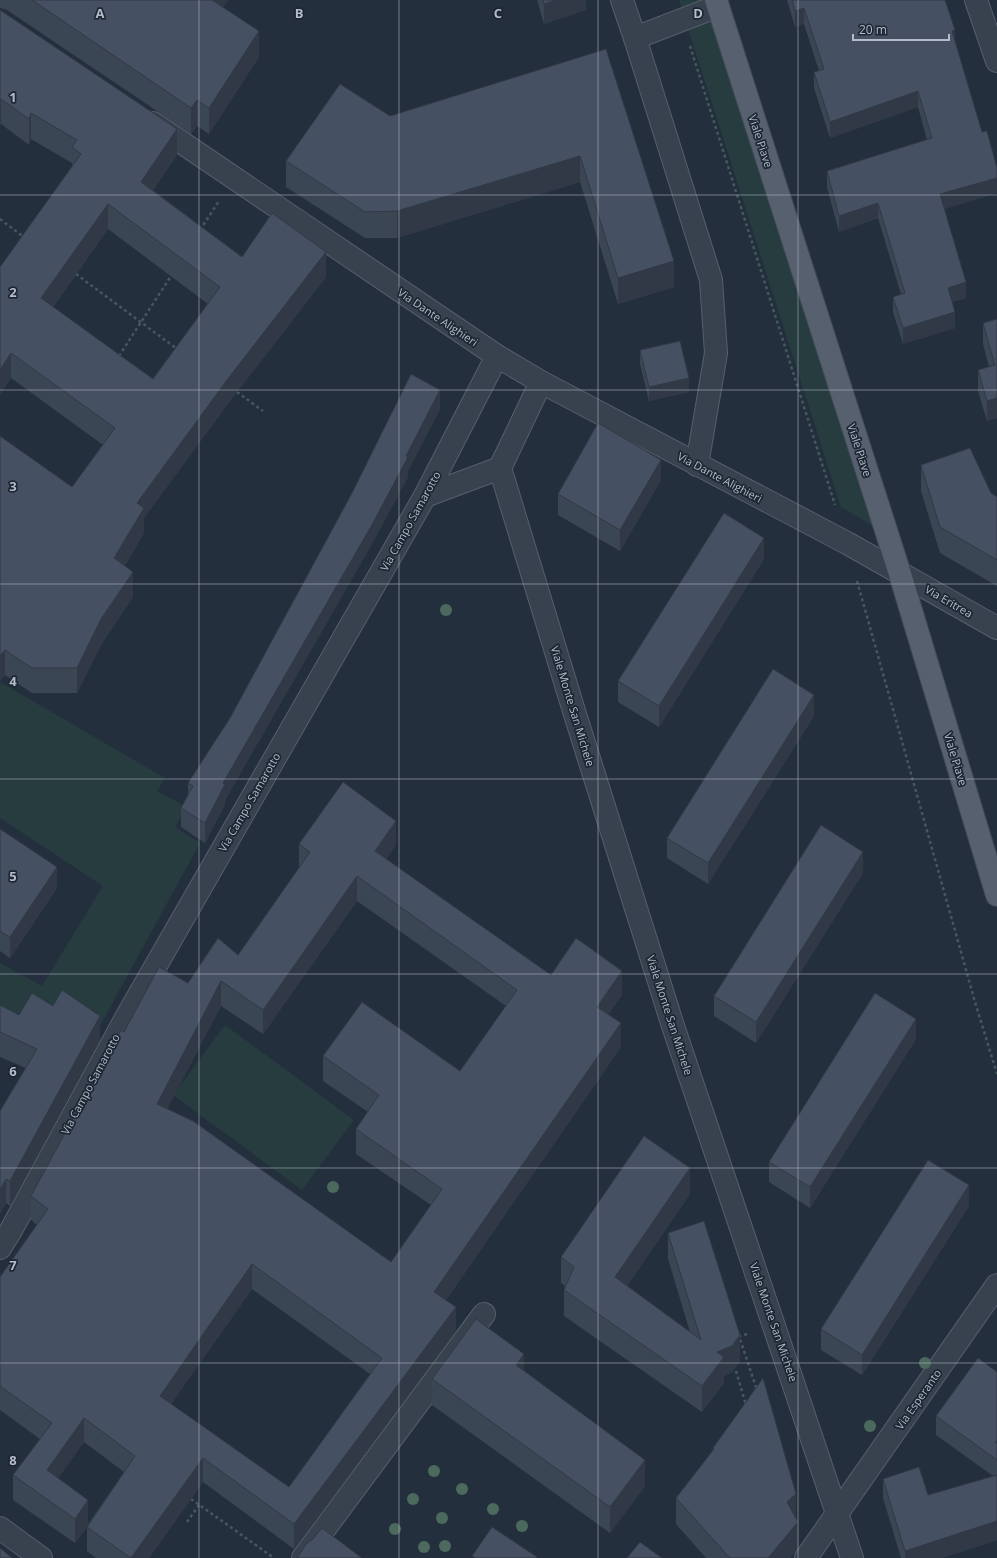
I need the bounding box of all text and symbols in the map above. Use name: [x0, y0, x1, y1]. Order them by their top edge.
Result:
text: A: [96, 4, 105, 22]
text: B: [295, 4, 304, 22]
text: C: [494, 4, 502, 22]
text: D: [693, 4, 703, 22]
scale bar: [853, 16, 949, 42]
text: 20 m: [859, 21, 887, 38]
text: 1: [9, 88, 17, 106]
street label: Viale Piave: [745, 113, 777, 169]
text: 2: [9, 283, 17, 301]
street label: Via Dante Alighieri: [395, 285, 481, 349]
street label: Viale Piave: [844, 422, 876, 478]
street label: Via Dante Alighieri: [675, 448, 765, 506]
street label: Via Campo Samarotto: [376, 468, 444, 574]
text: 3: [9, 477, 17, 495]
street label: Via Eritrea: [923, 581, 975, 621]
street label: Viale Monte San Michele: [548, 644, 598, 768]
text: 4: [9, 672, 17, 690]
street label: Viale Piave: [941, 731, 971, 787]
street label: Via Campo Samarotto: [215, 750, 284, 854]
text: 5: [9, 867, 17, 885]
street label: Viale Monte San Michele: [644, 953, 696, 1077]
street label: Via Campo Samarotto: [57, 1031, 123, 1137]
text: 6: [9, 1062, 17, 1080]
text: 7: [9, 1256, 17, 1274]
street label: Viale Monte San Michele: [747, 1260, 801, 1384]
street label: Via Esperanto: [892, 1366, 945, 1432]
text: 8: [9, 1451, 17, 1469]

